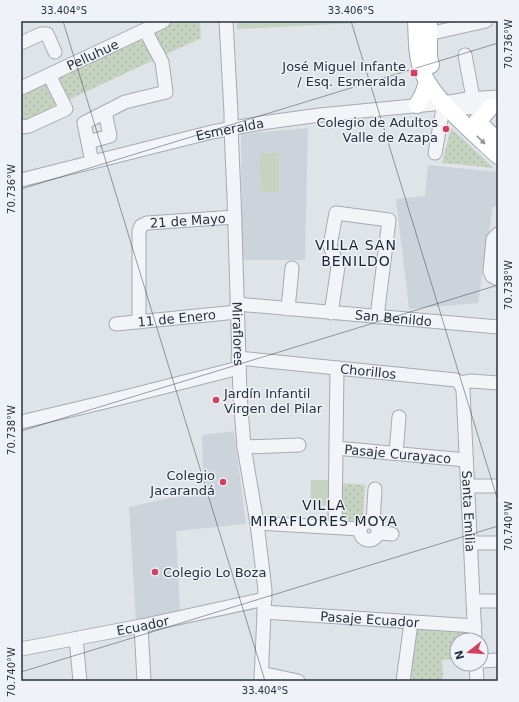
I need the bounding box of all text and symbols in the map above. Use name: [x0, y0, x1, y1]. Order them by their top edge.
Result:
text: 33.404°S: [41, 5, 87, 16]
text: 33.406°S: [328, 5, 374, 16]
text: 70.736°W: [503, 19, 514, 69]
street label: Pelluhue: [64, 36, 121, 73]
place label: José Miguel Infante / Esq. Esmeralda: [281, 59, 406, 89]
marker: José Miguel Infante / Esq. Esmeralda: [409, 68, 419, 78]
street label: Esmeralda: [194, 115, 265, 143]
place label: Colegio de Adultos Valle de Azapa: [316, 115, 438, 145]
marker: Colegio de Adultos Valle de Azapa: [441, 124, 451, 134]
one-way arrow: [476, 135, 486, 145]
text: 70.736°W: [6, 164, 17, 214]
street label: 21 de Mayo: [149, 210, 226, 230]
district label: VILLA SAN BENILDO: [315, 237, 397, 269]
text: 70.738°W: [503, 260, 514, 310]
street label: Miraflores: [230, 301, 247, 366]
street label: 11 de Enero: [137, 307, 217, 329]
street label: San Benildo: [354, 307, 433, 329]
street label: Chorillos: [340, 361, 397, 381]
place label: Jardín Infantil Virgen del Pilar: [223, 386, 323, 416]
marker: Jardín Infantil Virgen del Pilar: [211, 395, 221, 405]
text: 70.738°W: [6, 405, 17, 455]
street label: Pasaje Curayaco: [344, 441, 452, 466]
place label: Colegio Jacarandá: [149, 468, 215, 498]
street label: Santa Emilia: [459, 470, 478, 552]
marker: Colegio Jacarandá: [218, 477, 228, 487]
district label: VILLA MIRAFLORES MOYA: [250, 497, 398, 529]
text: 70.740°W: [503, 501, 514, 551]
place label: Colegio Lo Boza: [163, 565, 266, 580]
marker: Colegio Lo Boza: [150, 567, 160, 577]
street label: Pasaje Ecuador: [320, 608, 420, 630]
street label: Ecuador: [115, 612, 171, 638]
north arrow: [449, 632, 489, 672]
text: 70.740°W: [6, 647, 17, 697]
text: N: [452, 648, 467, 661]
text: 33.404°S: [242, 685, 288, 696]

